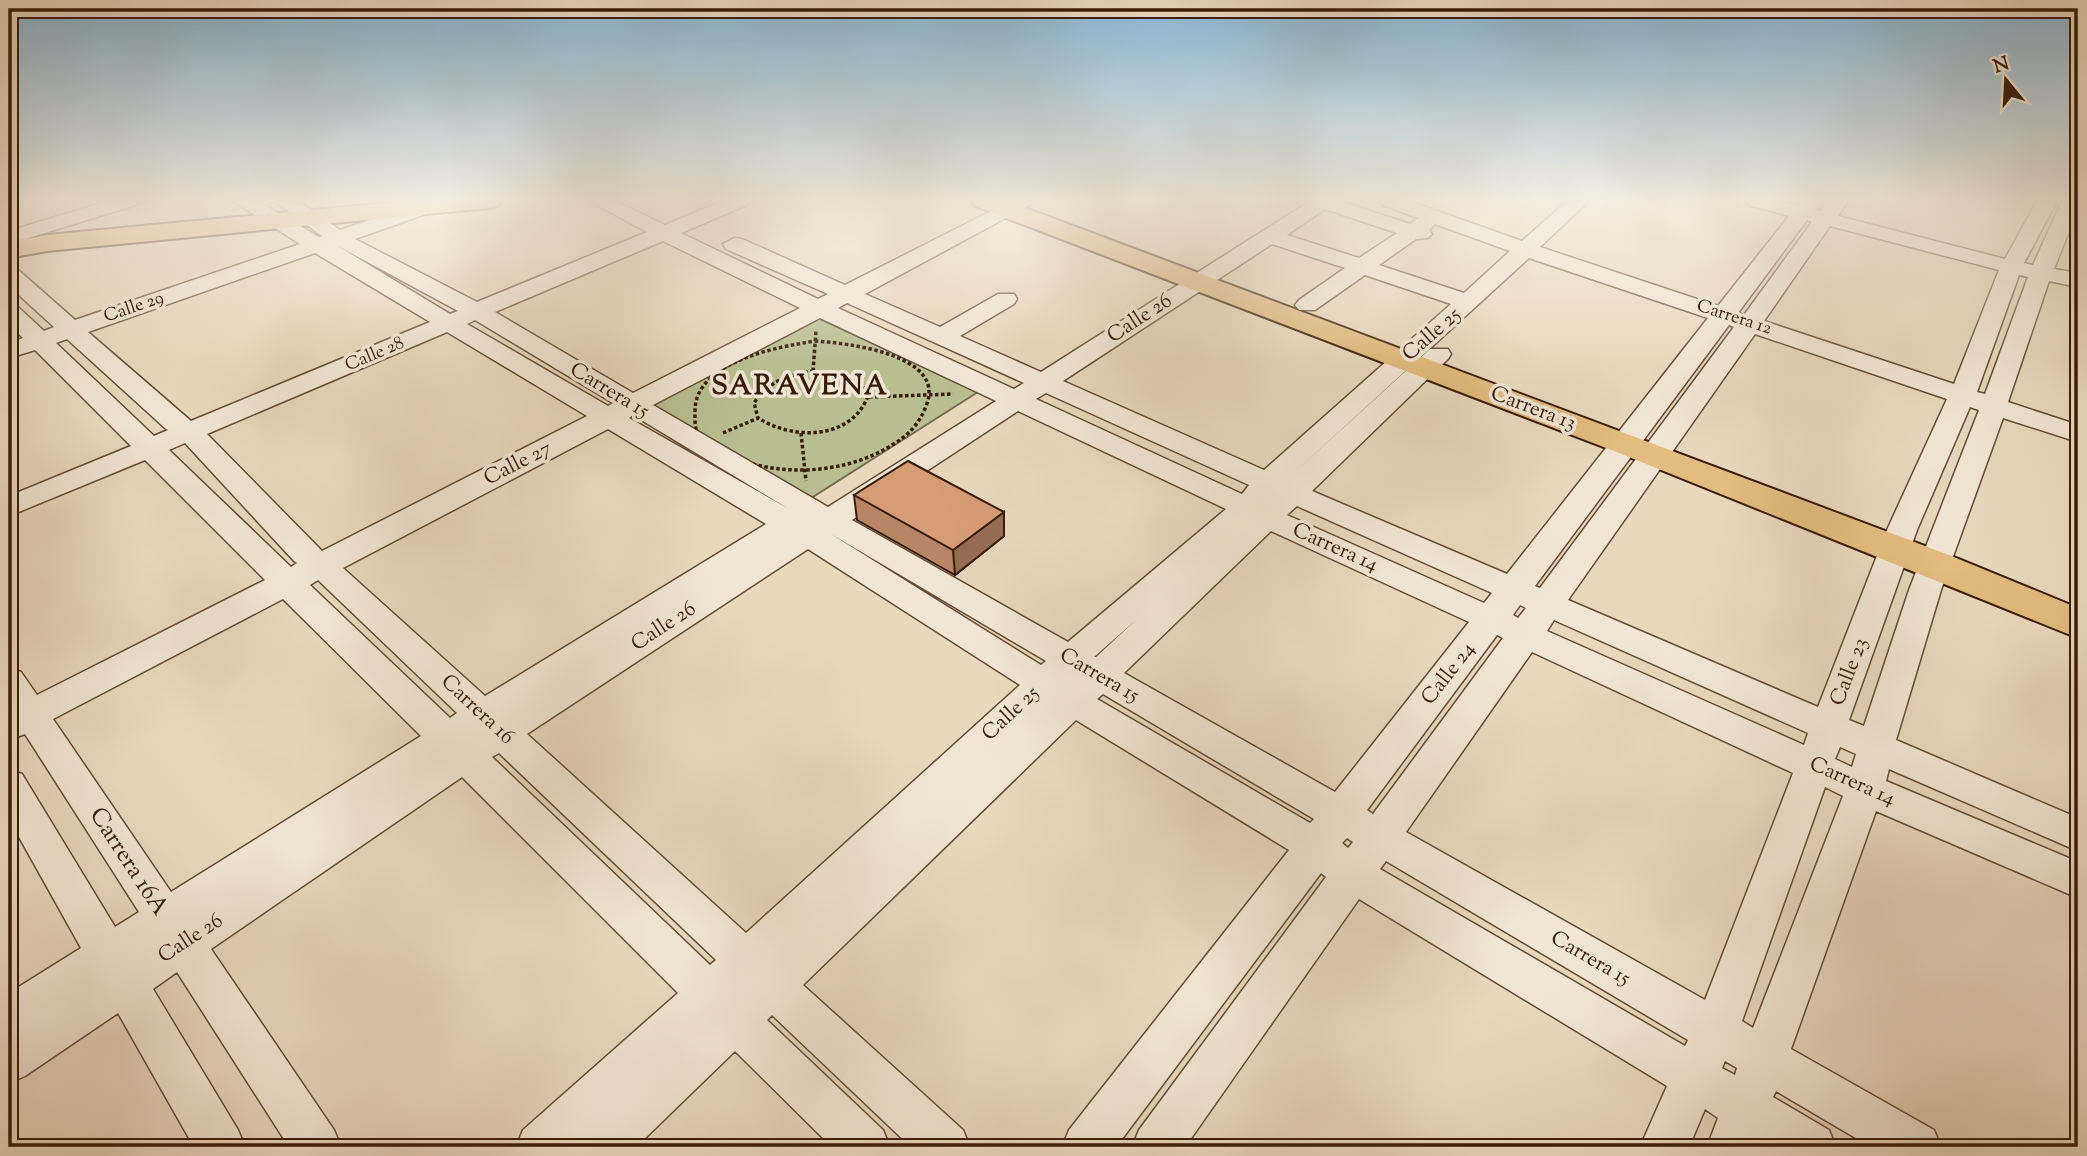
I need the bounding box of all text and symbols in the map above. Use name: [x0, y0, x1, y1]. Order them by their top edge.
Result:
north arrow: [1972, 46, 2042, 116]
text: N: [1990, 51, 2013, 81]
street label: Calle 29: [101, 286, 168, 330]
street label: Calle 26: [1101, 287, 1179, 351]
street label: Carrera 12: [1693, 294, 1775, 343]
street label: Calle 25: [1396, 301, 1468, 369]
street label: Calle 28: [341, 331, 409, 379]
street label: Carrera 15: [564, 356, 654, 426]
district label: SARAVENA: [711, 367, 889, 407]
street label: Carrera 13: [1486, 379, 1580, 439]
street label: Calle 27: [479, 434, 557, 494]
street label: Carrera 14: [1287, 516, 1383, 580]
street label: Calle 26: [625, 595, 703, 659]
street label: Calle 23: [1823, 634, 1877, 710]
street label: Calle 24: [1415, 636, 1483, 712]
street label: Carrera 15: [1053, 641, 1145, 711]
street label: Carrera 16: [433, 668, 521, 752]
street label: Calle 25: [976, 679, 1046, 749]
street label: Carrera 14: [1804, 750, 1900, 814]
street label: Carrera 16A: [80, 801, 176, 923]
street label: Calle 26: [152, 907, 230, 971]
street label: Carrera 15: [1544, 924, 1636, 994]

